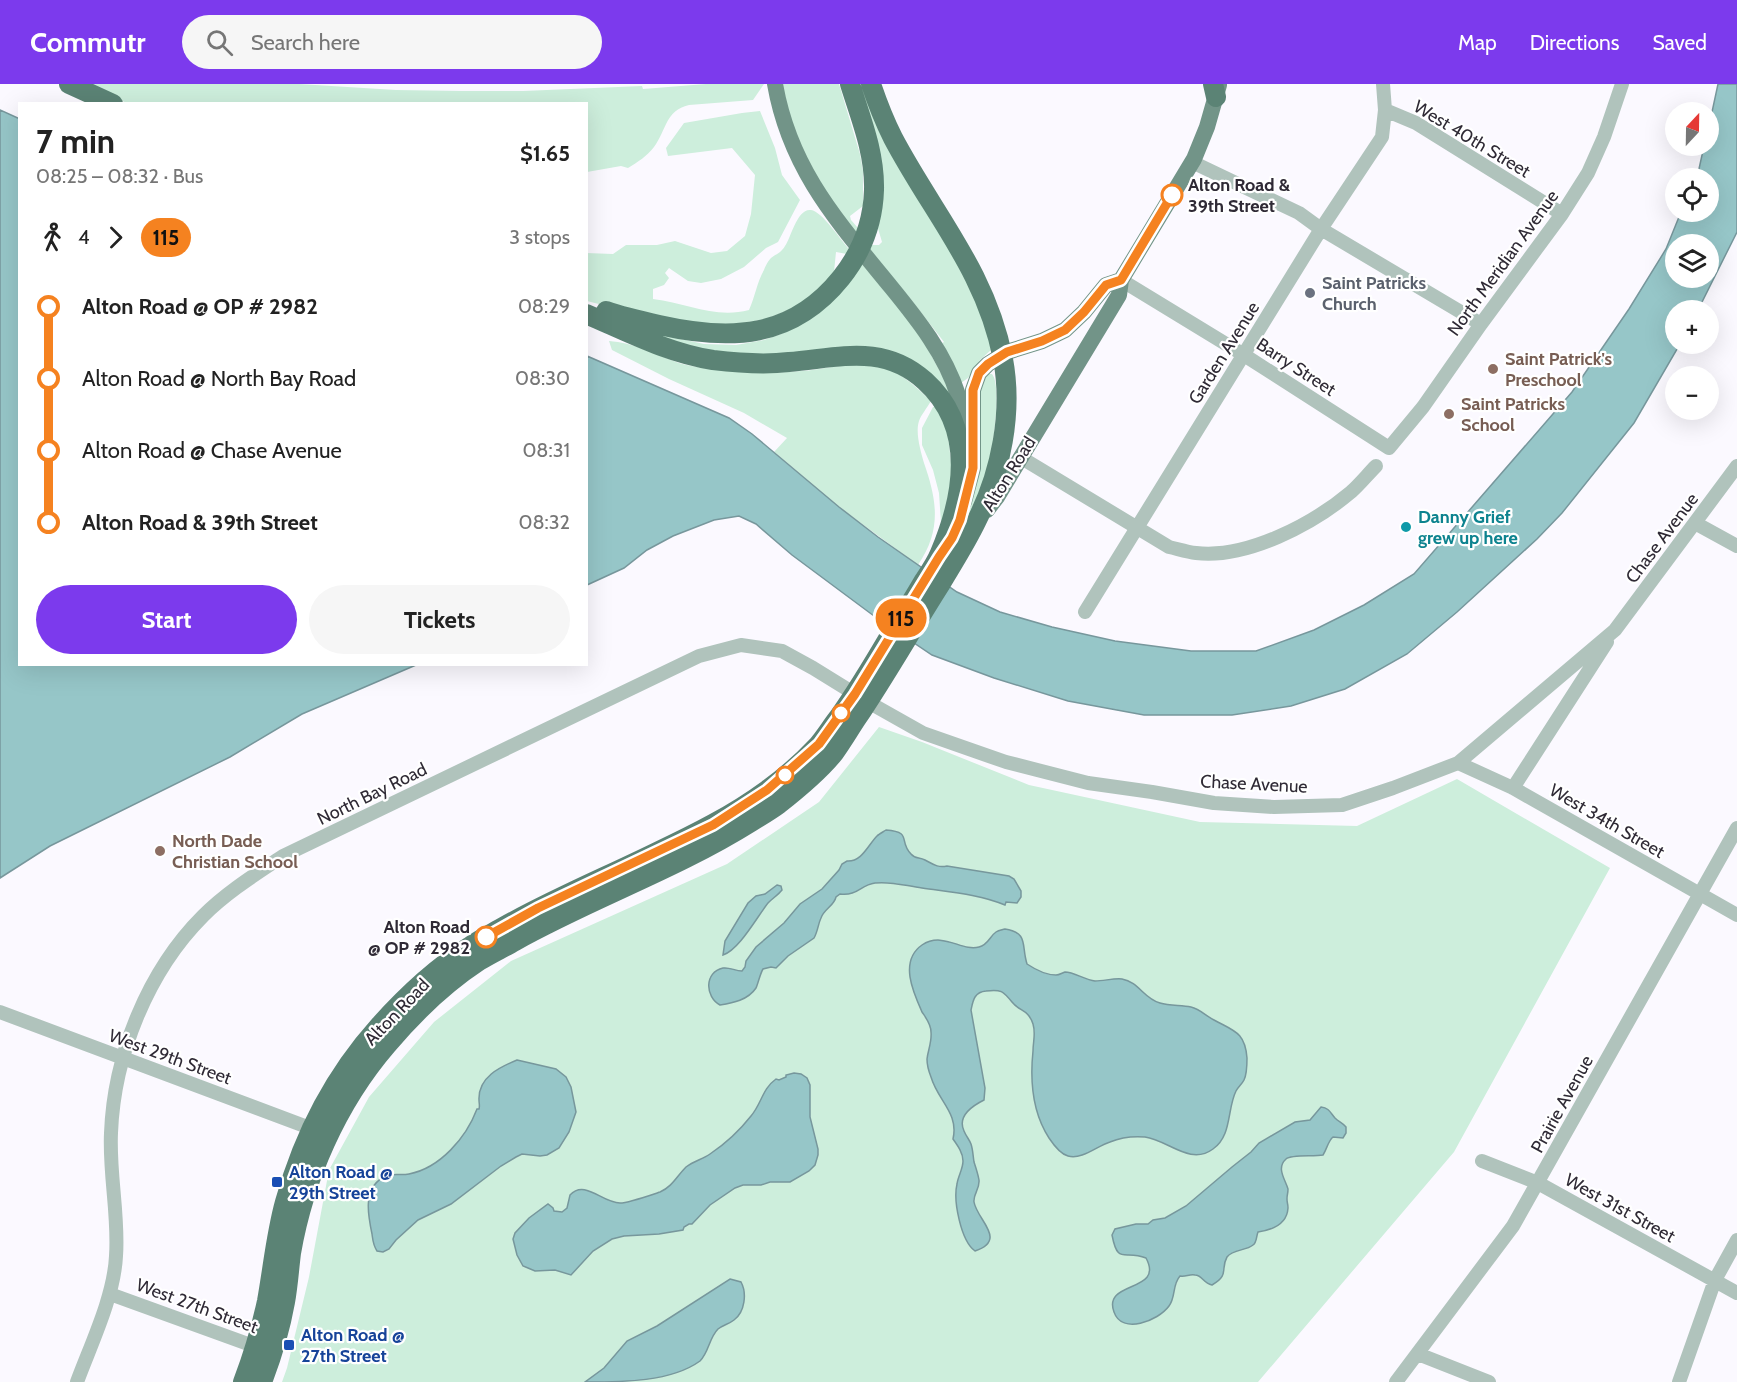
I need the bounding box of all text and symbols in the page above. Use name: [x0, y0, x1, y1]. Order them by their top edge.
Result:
search box: [182, 15, 602, 69]
text: Commutr: [30, 25, 146, 59]
icon: search: [203, 26, 236, 59]
text: Search here: [251, 29, 360, 56]
text: Map: [1458, 30, 1497, 55]
text: Directions: [1530, 30, 1619, 55]
text: Saved: [1652, 30, 1707, 55]
street label: West 40th Street: [1410, 96, 1534, 182]
north arrow: [1665, 102, 1719, 156]
map controls: [1665, 102, 1719, 420]
text: 7 min: [36, 121, 115, 161]
text: $1.65: [520, 140, 570, 167]
text: 08:25 – 08:32 · Bus: [36, 164, 203, 188]
button: locate: [1665, 168, 1719, 222]
place label: Alton Road & 39th Street: [1188, 174, 1291, 217]
marker: Alton Road & 39th Street: [1161, 184, 1183, 206]
street label: North Meridian Avenue: [1443, 186, 1563, 340]
icon: walk: [36, 221, 69, 254]
icon: forward: [99, 221, 132, 254]
text: 4: [78, 225, 90, 249]
text: 115: [153, 225, 179, 250]
text: 3 stops: [509, 225, 570, 249]
button: layers: [1665, 234, 1719, 288]
place label: Saint Patricks Church: [1322, 272, 1426, 315]
marker: Saint Patricks Church: [1303, 286, 1317, 300]
text: Alton Road @ OP # 2982: [82, 293, 318, 320]
text: 08:29: [518, 294, 570, 318]
street label: Garden Avenue: [1184, 298, 1264, 408]
button: +: [1665, 300, 1719, 354]
street label: Barry Street: [1252, 333, 1340, 401]
place label: Saint Patrick's Preschool: [1505, 348, 1613, 391]
marker: Saint Patrick's Preschool: [1486, 362, 1500, 376]
text: Alton Road @ North Bay Road: [82, 365, 356, 392]
text: 08:30: [515, 366, 570, 390]
button: −: [1665, 366, 1719, 420]
place label: Saint Patricks School: [1461, 393, 1565, 436]
marker: Saint Patricks School: [1442, 407, 1456, 421]
street label: Alton Road: [977, 432, 1041, 516]
text: Alton Road @ Chase Avenue: [82, 437, 342, 464]
text: 08:31: [522, 438, 570, 462]
street label: Chase Avenue: [1621, 489, 1703, 587]
place label: Danny Grief grew up here: [1418, 506, 1518, 549]
text: Alton Road & 39th Street: [82, 509, 318, 536]
text: 08:32: [518, 510, 570, 534]
marker: Danny Grief grew up here: [1399, 520, 1413, 534]
button: Start: [36, 585, 297, 654]
button: Tickets: [309, 585, 570, 654]
line badge: 115: [866, 598, 936, 638]
text: 115: [888, 606, 914, 631]
unlabelled marker: [832, 704, 850, 722]
street label: North Bay Road: [314, 758, 430, 830]
unlabelled marker: [776, 766, 794, 784]
street label: Chase Avenue: [1200, 770, 1308, 798]
street label: West 34th Street: [1545, 779, 1669, 863]
place label: North Dade Christian School: [172, 830, 298, 873]
marker: North Dade Christian School: [153, 844, 167, 858]
place label: Alton Road @ OP # 2982: [368, 916, 470, 959]
marker: Alton Road @ OP # 2982: [475, 926, 497, 948]
street label: Alton Road: [360, 974, 434, 1050]
street label: West 29th Street: [106, 1025, 234, 1089]
street label: Prairie Avenue: [1526, 1051, 1598, 1157]
place label: Alton Road @ 29th Street: [289, 1161, 393, 1204]
street label: West 31st Street: [1561, 1169, 1679, 1247]
marker: Alton Road @ 29th Street: [270, 1175, 284, 1189]
street label: West 27th Street: [133, 1274, 261, 1338]
place label: Alton Road @ 27th Street: [301, 1324, 405, 1367]
marker: Alton Road @ 27th Street: [282, 1338, 296, 1352]

